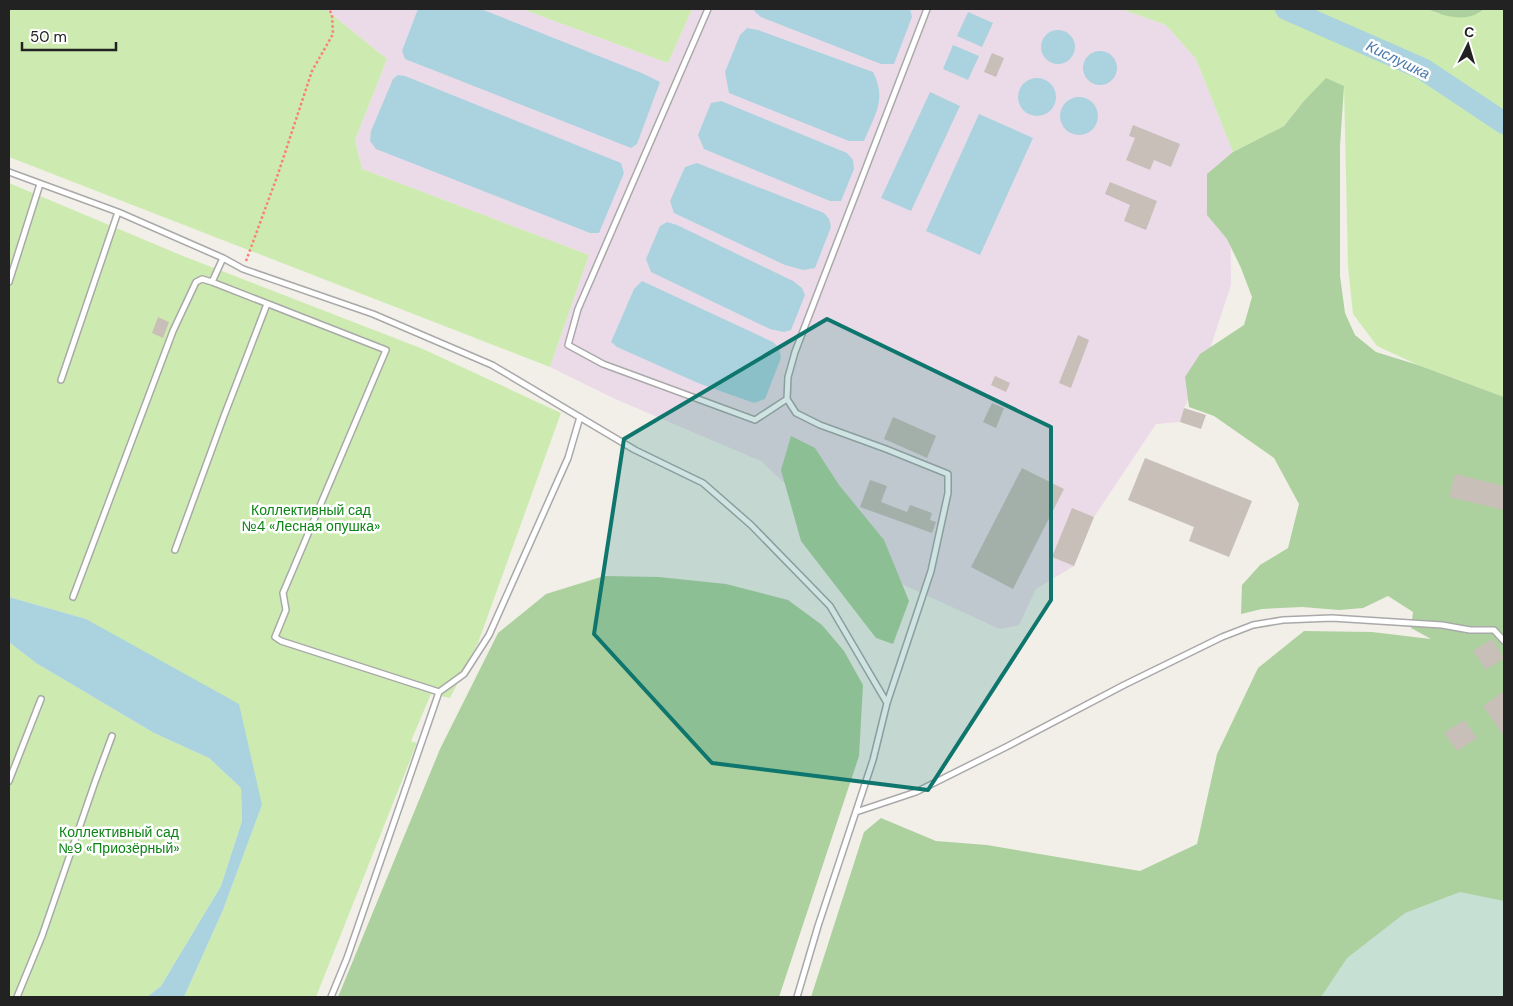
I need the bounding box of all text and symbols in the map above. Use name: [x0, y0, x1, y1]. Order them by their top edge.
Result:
scale bar: [22, 20, 116, 52]
north arrow: [1443, 20, 1493, 70]
text: С: [1463, 23, 1475, 41]
text: 50 m: [30, 27, 67, 47]
water label: Кислушка: [1363, 36, 1433, 84]
park label: Коллективный сад №4 «Лесная опушка»: [242, 501, 380, 535]
park label: Коллективный сад №9 «Приозёрный»: [58, 823, 180, 857]

